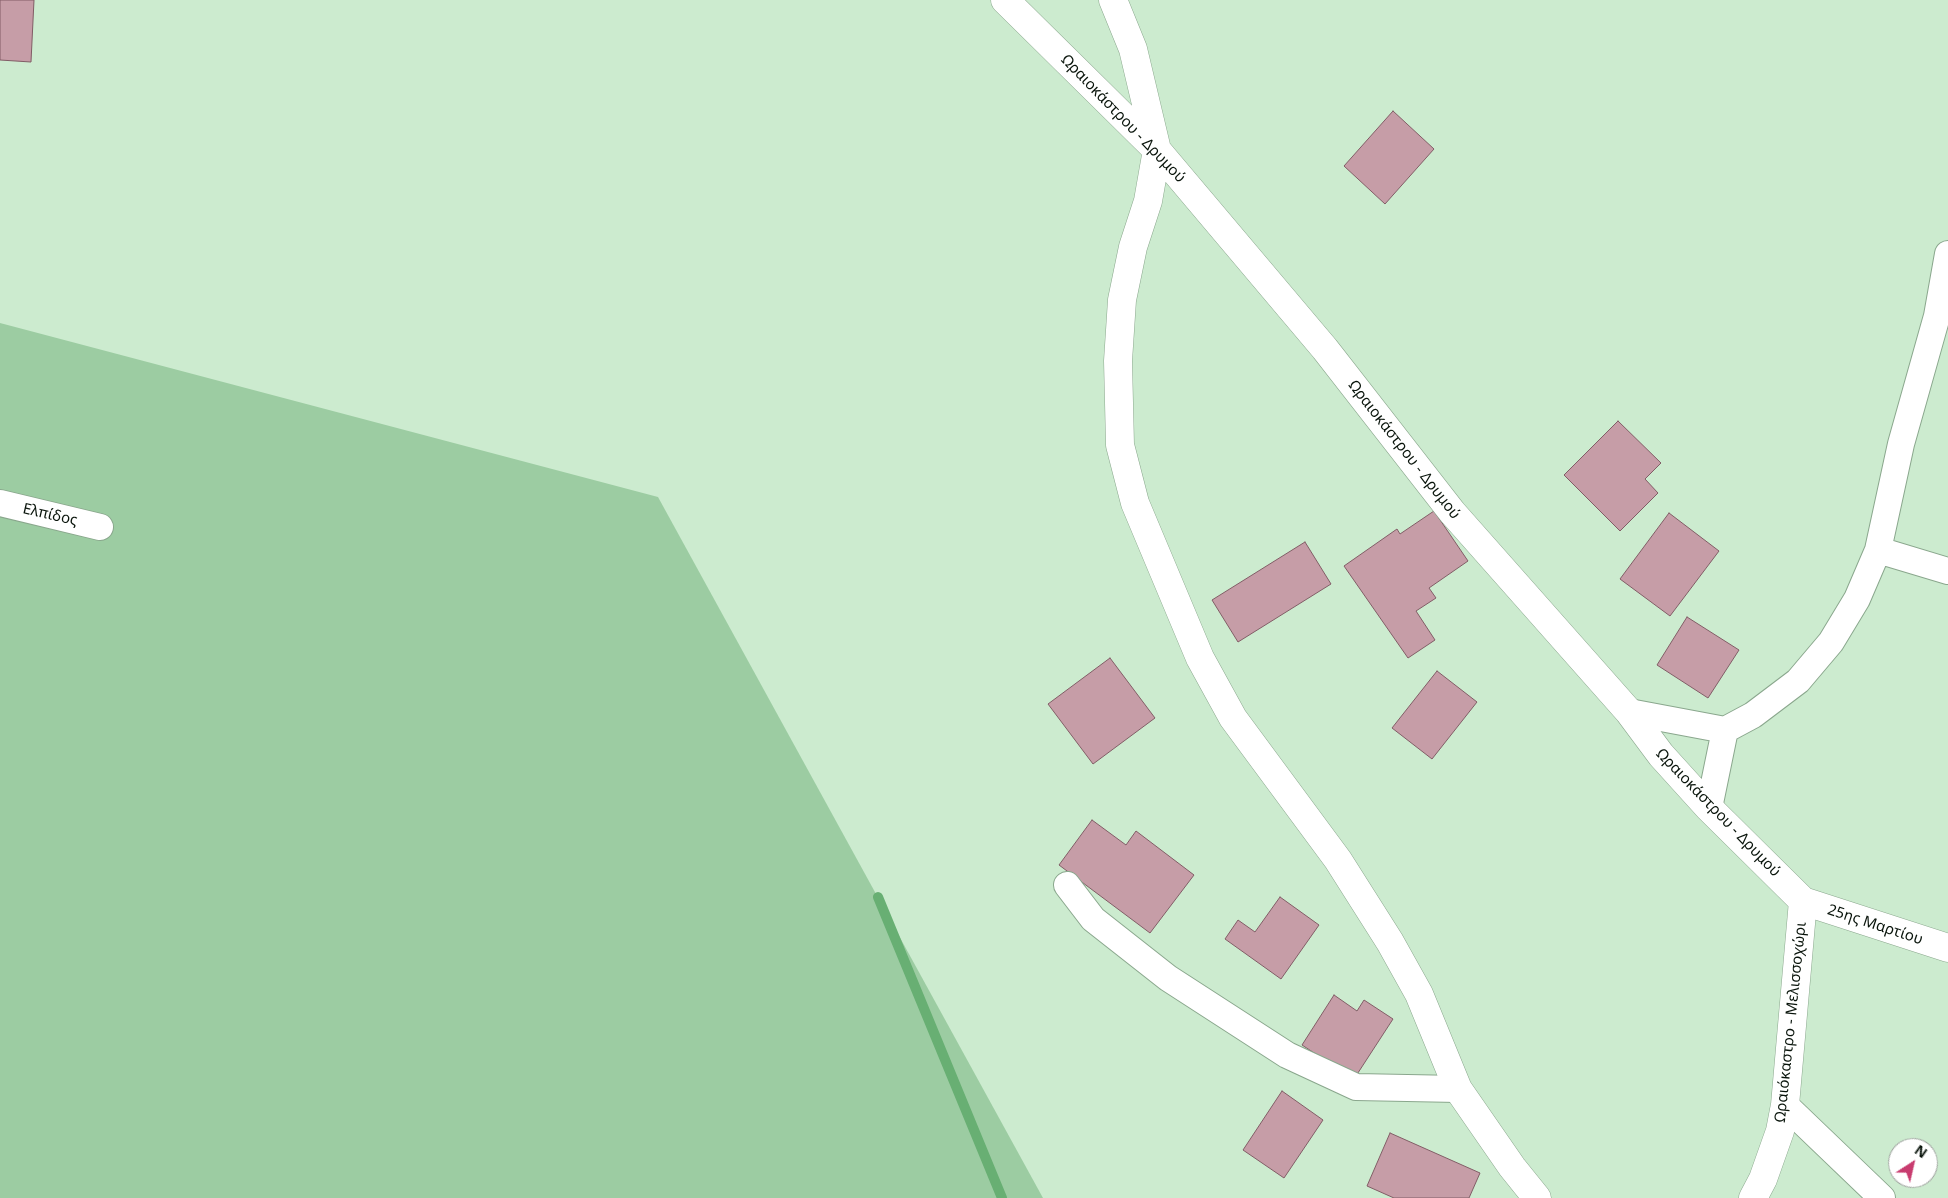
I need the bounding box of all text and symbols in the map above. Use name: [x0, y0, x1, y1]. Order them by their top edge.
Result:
street label: Ωραιοκάστρου - Δρυμού: [1057, 51, 1189, 187]
street label: Ωραιοκάστρου - Δρυμού: [1344, 377, 1464, 523]
street label: Ελπίδος: [21, 500, 79, 530]
street label: Ωραιοκάστρου - Δρυμού: [1652, 745, 1784, 881]
street label: 25ης Μαρτίου: [1825, 901, 1925, 949]
street label: Ωραιόκαστρο - Μελισσοχώρι: [1772, 921, 1810, 1123]
north arrow: [1888, 1138, 1938, 1188]
text: N: [1911, 1140, 1931, 1162]

